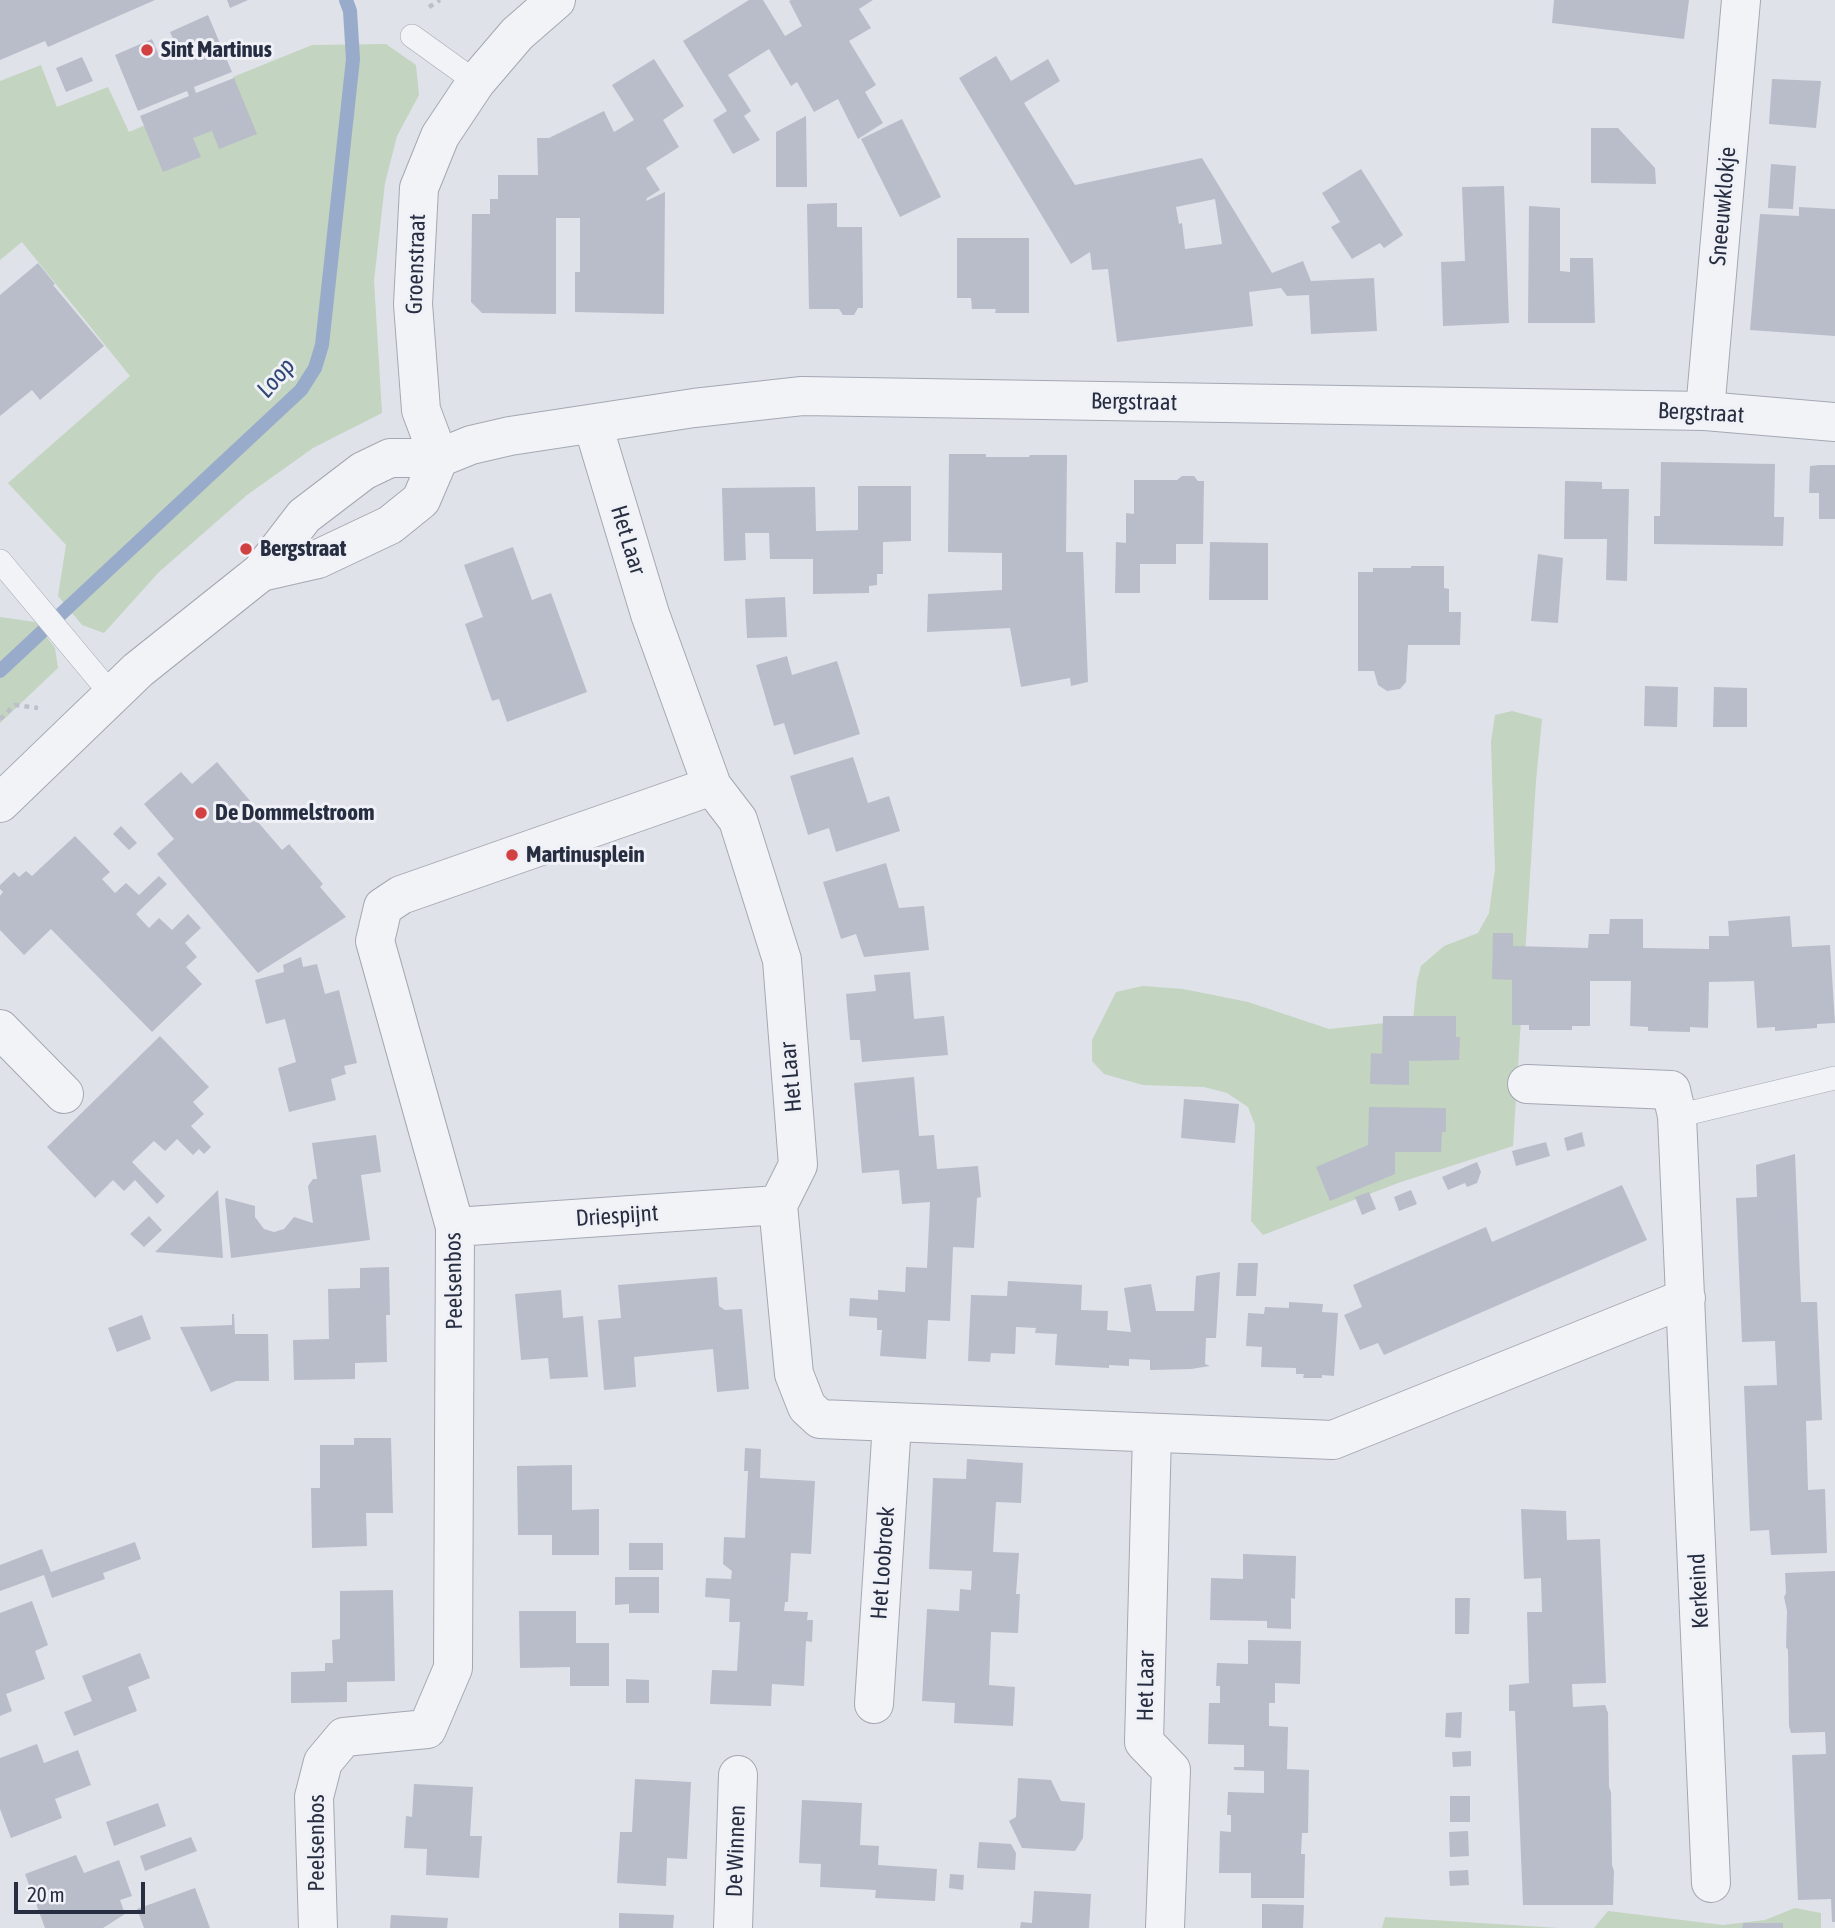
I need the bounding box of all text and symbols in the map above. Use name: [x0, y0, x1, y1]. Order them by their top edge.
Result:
place label: Sint Martinus: [161, 36, 272, 64]
marker: Sint Martinus: [139, 42, 155, 58]
street label: Sneeuwklokje: [1704, 145, 1742, 267]
street label: Groenstraat: [400, 213, 432, 315]
water label: Loop: [251, 352, 301, 404]
street label: Bergstraat: [1091, 387, 1177, 417]
street label: Bergstraat: [1657, 397, 1745, 429]
street label: Het Laar: [604, 502, 652, 578]
place label: Bergstraat: [260, 535, 346, 563]
marker: Bergstraat: [238, 541, 254, 557]
place label: De Dommelstroom: [215, 799, 375, 827]
marker: De Dommelstroom: [193, 805, 209, 821]
place label: Martinusplein: [526, 841, 645, 869]
marker: Martinusplein: [504, 847, 520, 863]
street label: Het Laar: [774, 1041, 808, 1113]
street label: Driespijnt: [575, 1199, 659, 1233]
street label: Peelsenbos: [439, 1232, 469, 1330]
street label: Het Loobroek: [865, 1506, 901, 1620]
street label: Kerkeind: [1683, 1553, 1715, 1629]
street label: Het Laar: [1132, 1650, 1160, 1722]
street label: Peelsenbos: [303, 1794, 331, 1892]
street label: De Winnen: [721, 1804, 751, 1898]
scale bar: [18, 1868, 149, 1912]
text: 20 m: [27, 1882, 65, 1906]

